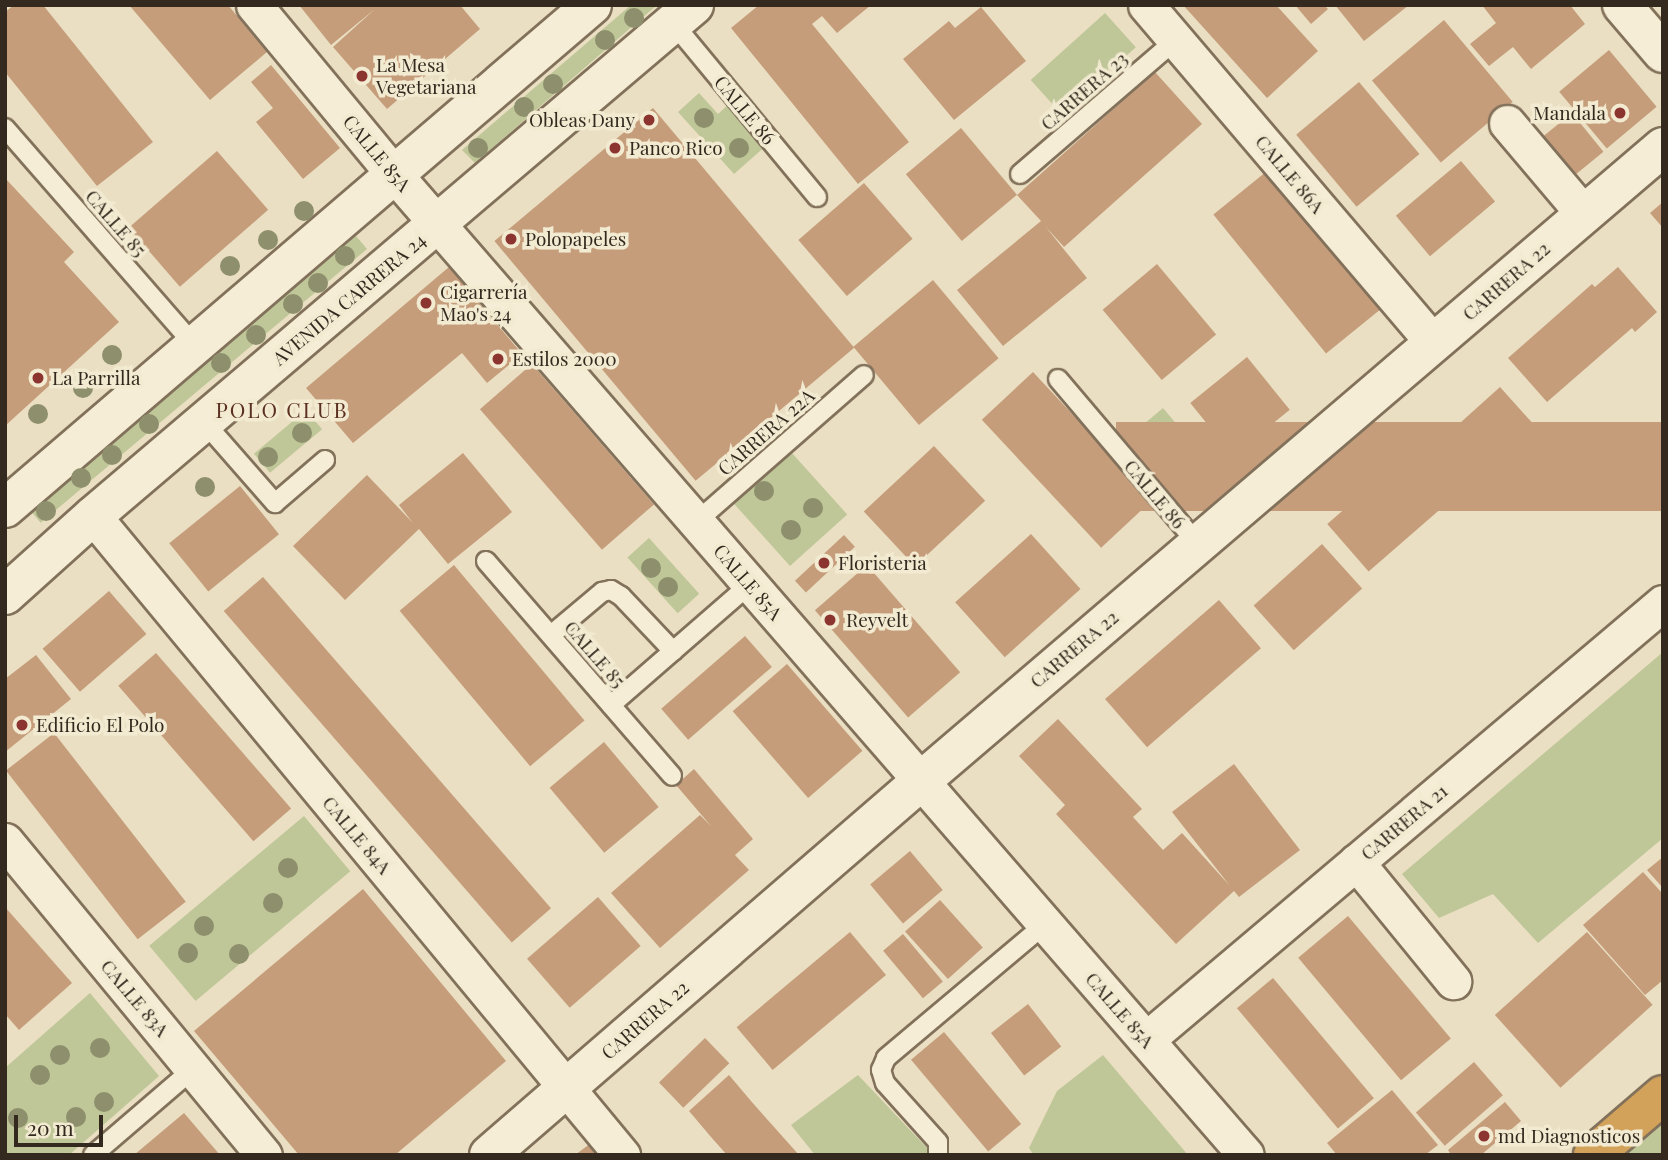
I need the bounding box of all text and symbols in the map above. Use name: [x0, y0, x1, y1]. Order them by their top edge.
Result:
street label: CARRERA 23: [1036, 47, 1132, 135]
place label: La Mesa Vegetariana: [376, 54, 476, 98]
marker: La Mesa Vegetariana: [354, 68, 370, 84]
street label: CALLE 86: [710, 71, 780, 149]
place label: Mandala: [1533, 102, 1606, 124]
marker: Mandala: [1612, 105, 1628, 121]
place label: Obleas Dany: [529, 109, 635, 131]
street label: CALLE 85A: [338, 110, 416, 196]
marker: Obleas Dany: [641, 112, 657, 128]
street label: CALLE 86A: [1251, 130, 1329, 218]
place label: Panco Rico: [629, 137, 723, 159]
marker: Panco Rico: [607, 140, 623, 156]
street label: CALLE 85: [81, 185, 151, 261]
street label: AVENIDA CARRERA 24: [268, 228, 430, 370]
place label: Polopapeles: [525, 228, 626, 250]
marker: Polopapeles: [503, 231, 519, 247]
street label: CARRERA 22: [1458, 237, 1554, 325]
place label: Cigarrería Mao's 24: [440, 281, 528, 325]
marker: Cigarrería Mao's 24: [418, 295, 434, 311]
place label: Estilos 2000: [512, 348, 617, 370]
marker: Estilos 2000: [490, 351, 506, 367]
place label: La Parrilla: [52, 367, 141, 389]
marker: La Parrilla: [30, 370, 46, 386]
street label: CARRERA 22A: [713, 384, 819, 480]
district label: POLO CLUB: [217, 396, 347, 422]
street label: CALLE 86: [1120, 455, 1190, 533]
street label: CALLE 85A: [709, 539, 787, 625]
place label: Floristeria: [838, 552, 927, 574]
marker: Floristeria: [816, 555, 832, 571]
street label: CARRERA 22: [1025, 606, 1123, 692]
place label: Reyvelt: [846, 609, 908, 631]
marker: Reyvelt: [820, 610, 840, 630]
street label: CALLE 85: [560, 616, 630, 692]
place label: Edificio El Polo: [36, 714, 164, 736]
marker: Edificio El Polo: [14, 717, 30, 733]
street label: CARRERA 21: [1356, 779, 1452, 865]
street label: CALLE 84A: [318, 791, 396, 879]
street label: CALLE 83A: [96, 955, 174, 1041]
street label: CALLE 85A: [1081, 967, 1159, 1053]
street label: CARRERA 22: [597, 976, 693, 1064]
scale bar: [18, 1100, 107, 1144]
text: 20 m: [27, 1113, 74, 1141]
place label: md Diagnosticos: [1498, 1125, 1640, 1147]
marker: md Diagnosticos: [1476, 1128, 1492, 1144]

